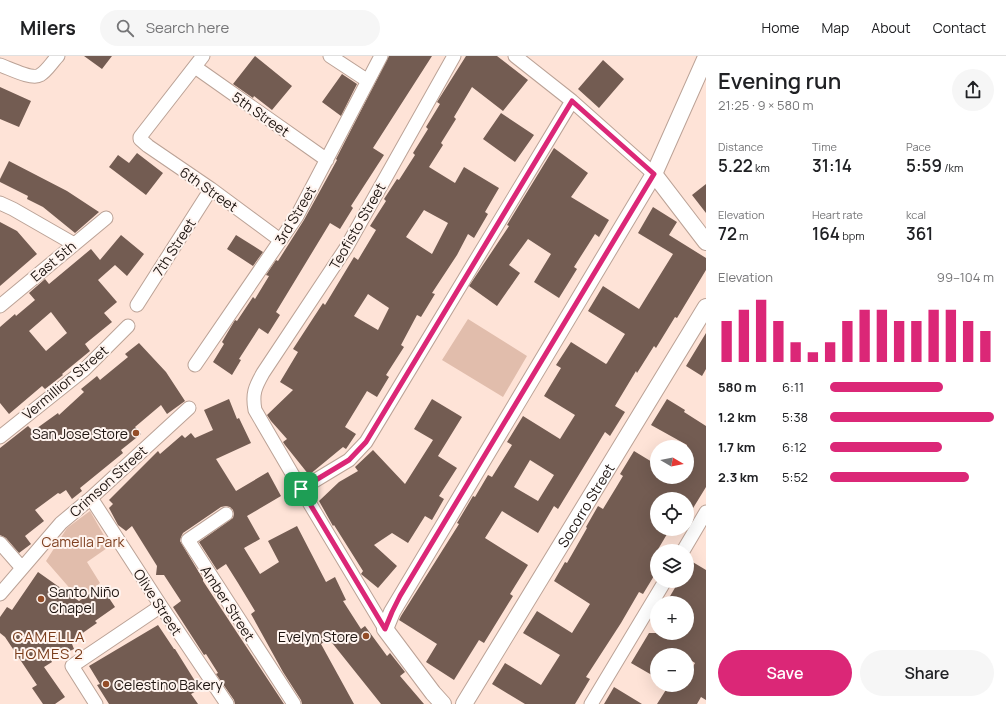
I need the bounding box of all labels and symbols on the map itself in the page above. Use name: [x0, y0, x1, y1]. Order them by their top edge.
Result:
street label: 5th Street: [229, 87, 294, 141]
street label: 6th Street: [176, 162, 242, 216]
street label: Teofisto Street: [325, 179, 390, 273]
street label: 3rd Street: [270, 182, 320, 248]
street label: 7th Street: [148, 214, 200, 279]
street label: East 5th: [26, 237, 80, 285]
street label: Vermillion Street: [18, 340, 112, 423]
place label: San Jose Store: [32, 424, 128, 443]
marker: San Jose Store: [131, 428, 141, 438]
north arrow: [650, 440, 694, 484]
street label: Crimson Street: [65, 441, 151, 521]
street label: Socorro Street: [552, 459, 618, 551]
pin: [284, 472, 318, 506]
park label: Camella Park: [42, 532, 125, 551]
street label: Amber Street: [197, 562, 260, 645]
street label: Olive Street: [129, 565, 187, 639]
place label: Santo Niño Chapel: [49, 582, 120, 617]
marker: Santo Niño Chapel: [36, 594, 46, 604]
district label: CAMELLA HOMES 2: [13, 626, 85, 664]
place label: Evelyn Store: [278, 627, 358, 646]
marker: Evelyn Store: [361, 631, 371, 641]
place label: Celestino Bakery: [114, 675, 224, 694]
marker: Celestino Bakery: [101, 679, 111, 689]

